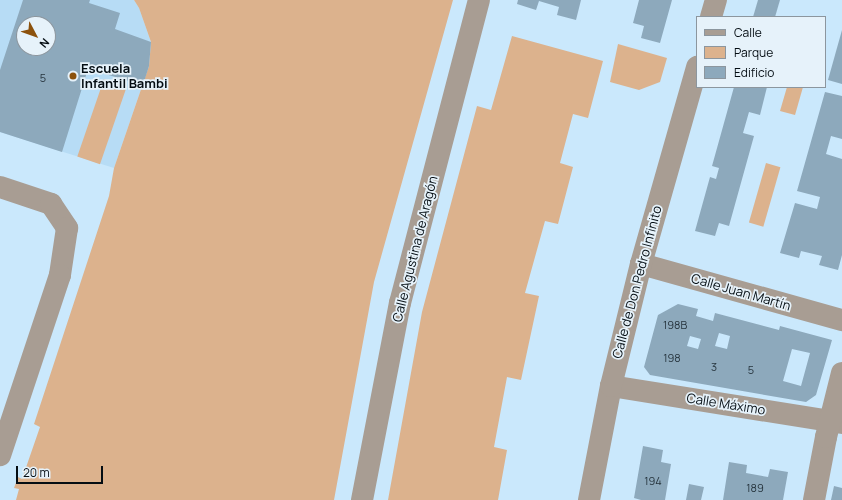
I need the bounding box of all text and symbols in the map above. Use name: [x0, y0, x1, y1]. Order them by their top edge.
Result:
north arrow: [16, 16, 56, 56]
legend: [696, 16, 826, 88]
text: Calle: [734, 24, 762, 41]
text: N: [36, 36, 53, 51]
text: Parque: [734, 44, 773, 61]
place label: Escuela Infantil Bambi: [81, 61, 168, 92]
text: Edificio: [734, 64, 774, 81]
house number: 5: [40, 71, 46, 85]
marker: Escuela Infantil Bambi: [68, 71, 78, 81]
street label: Calle Agustina de Aragón: [389, 174, 441, 324]
street label: Calle de Don Pedro Infinito: [609, 204, 665, 360]
street label: Calle Juan Martín: [689, 270, 793, 314]
house number: 198B: [663, 318, 687, 332]
house number: 198: [663, 351, 681, 365]
house number: 3: [711, 360, 717, 374]
house number: 5: [748, 363, 754, 377]
street label: Calle Máximo: [686, 390, 766, 418]
scale bar: [18, 458, 105, 484]
text: 20 m: [23, 464, 50, 481]
house number: 194: [644, 474, 662, 488]
house number: 189: [746, 481, 764, 495]

